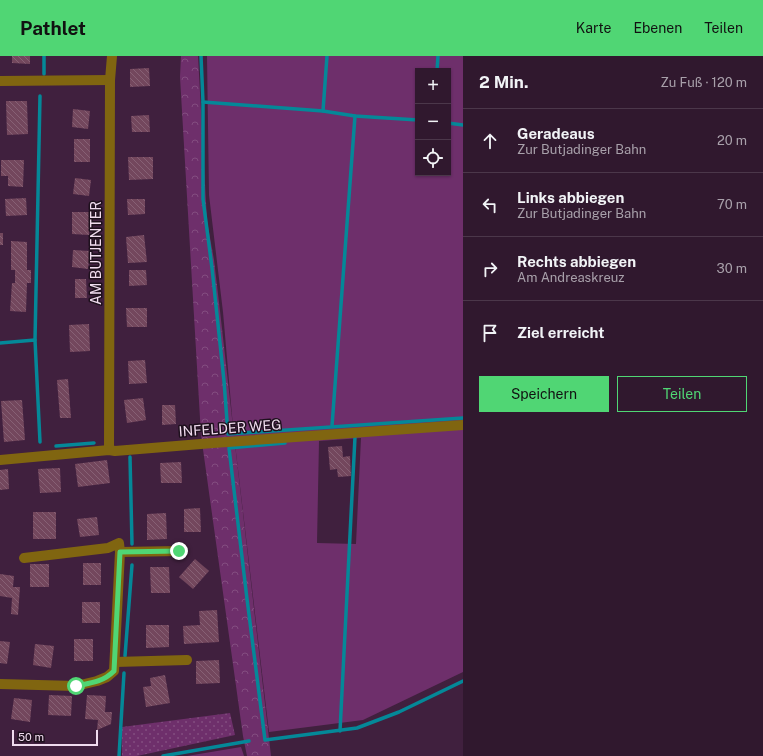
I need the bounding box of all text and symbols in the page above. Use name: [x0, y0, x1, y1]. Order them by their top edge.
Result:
text: Pathlet: [20, 17, 86, 39]
text: Karte: [576, 20, 611, 36]
text: Ebenen: [633, 20, 682, 36]
text: Teilen: [704, 20, 743, 36]
map controls: [415, 68, 451, 176]
button: +: [415, 68, 451, 104]
text: 2 Min.: [479, 72, 528, 92]
text: Zu Fuß · 120 m: [661, 75, 747, 90]
button: −: [415, 104, 451, 140]
text: Geradeaus: [517, 125, 595, 142]
icon: ahead: [479, 130, 501, 152]
text: 20 m: [717, 133, 747, 148]
button: locate: [415, 140, 451, 176]
text: Zur Butjadinger Bahn: [517, 142, 646, 157]
text: Links abbiegen: [517, 189, 624, 206]
icon: left: [479, 194, 501, 216]
text: 70 m: [717, 197, 747, 212]
street label: AM BUTJENTER: [88, 201, 104, 305]
text: Zur Butjadinger Bahn: [517, 206, 646, 221]
text: Rechts abbiegen: [517, 253, 636, 270]
icon: right: [479, 258, 501, 280]
text: 30 m: [717, 261, 747, 276]
text: Am Andreaskreuz: [517, 270, 625, 285]
icon: arrive: [479, 322, 501, 344]
text: Ziel erreicht: [517, 324, 604, 341]
button: Speichern: [479, 376, 609, 412]
button: Teilen: [617, 376, 747, 412]
street label: INFELDER WEG: [178, 416, 282, 440]
route end: [170, 542, 188, 560]
route start: [67, 677, 85, 695]
scale bar: [12, 728, 98, 747]
text: 50 m: [18, 731, 44, 743]

